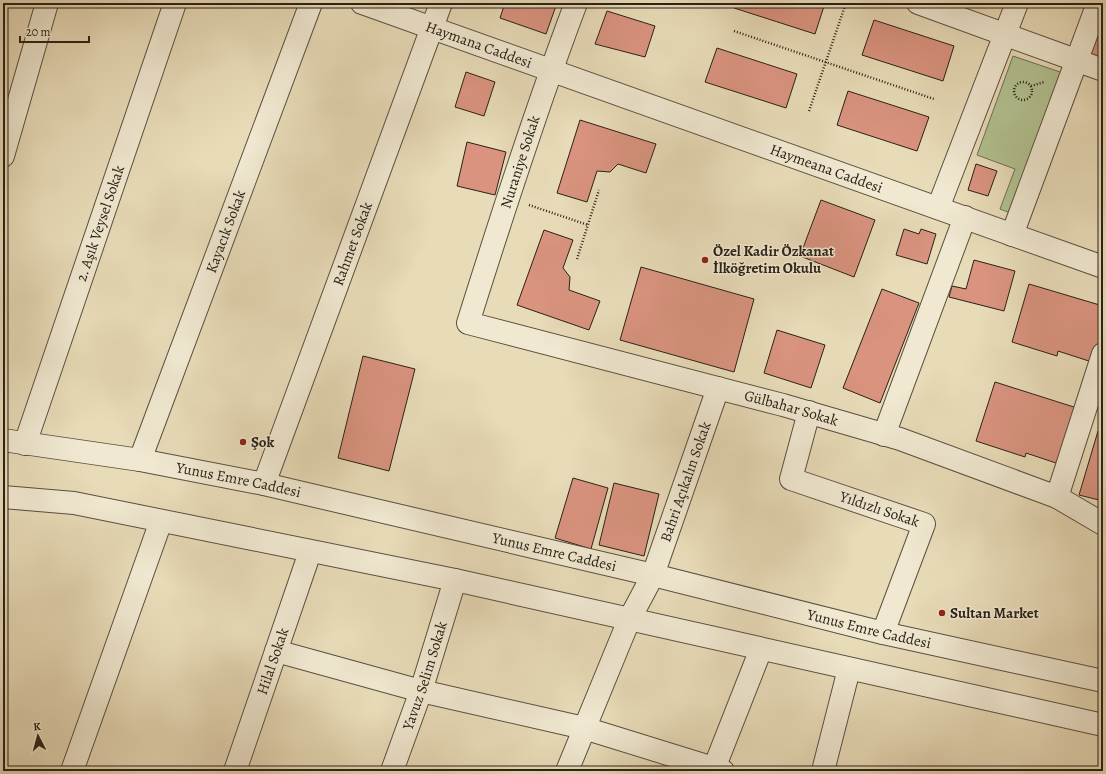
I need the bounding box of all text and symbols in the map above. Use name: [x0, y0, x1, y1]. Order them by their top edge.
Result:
street label: Haymana Caddesi: [423, 16, 535, 73]
scale bar: [20, 18, 89, 44]
text: 20 m: [26, 24, 50, 40]
street label: Nuraniye Sokak: [496, 112, 545, 211]
street label: Haymeana Caddesi: [767, 139, 886, 198]
street label: 2. Aşık Veysel Sokak: [71, 162, 129, 284]
street label: Kayacık Sokak: [201, 187, 250, 276]
street label: Rahmet Sokak: [328, 199, 377, 288]
place label: Özel Kadir Özkanat İlköğretim Okulu: [713, 241, 834, 278]
marker: Özel Kadir Özkanat İlköğretim Okulu: [700, 255, 710, 265]
street label: Gülbahar Sokak: [742, 385, 841, 431]
street label: Bahri Açıkalın Sokak: [655, 418, 716, 545]
place label: Şok: [251, 432, 275, 452]
marker: Şok: [238, 437, 248, 447]
street label: Yunus Emre Caddesi: [174, 457, 303, 502]
street label: Yıldızlı Sokak: [836, 486, 923, 532]
street label: Yunus Emre Caddesi: [489, 528, 618, 576]
place label: Sultan Market: [950, 603, 1039, 623]
street label: Yunus Emre Caddesi: [804, 604, 933, 653]
marker: Sultan Market: [937, 608, 947, 618]
street label: Yavuz Selim Sokak: [397, 618, 452, 734]
street label: Hilal Sokak: [252, 625, 293, 697]
north arrow: [18, 716, 58, 756]
text: K: [33, 719, 42, 734]

